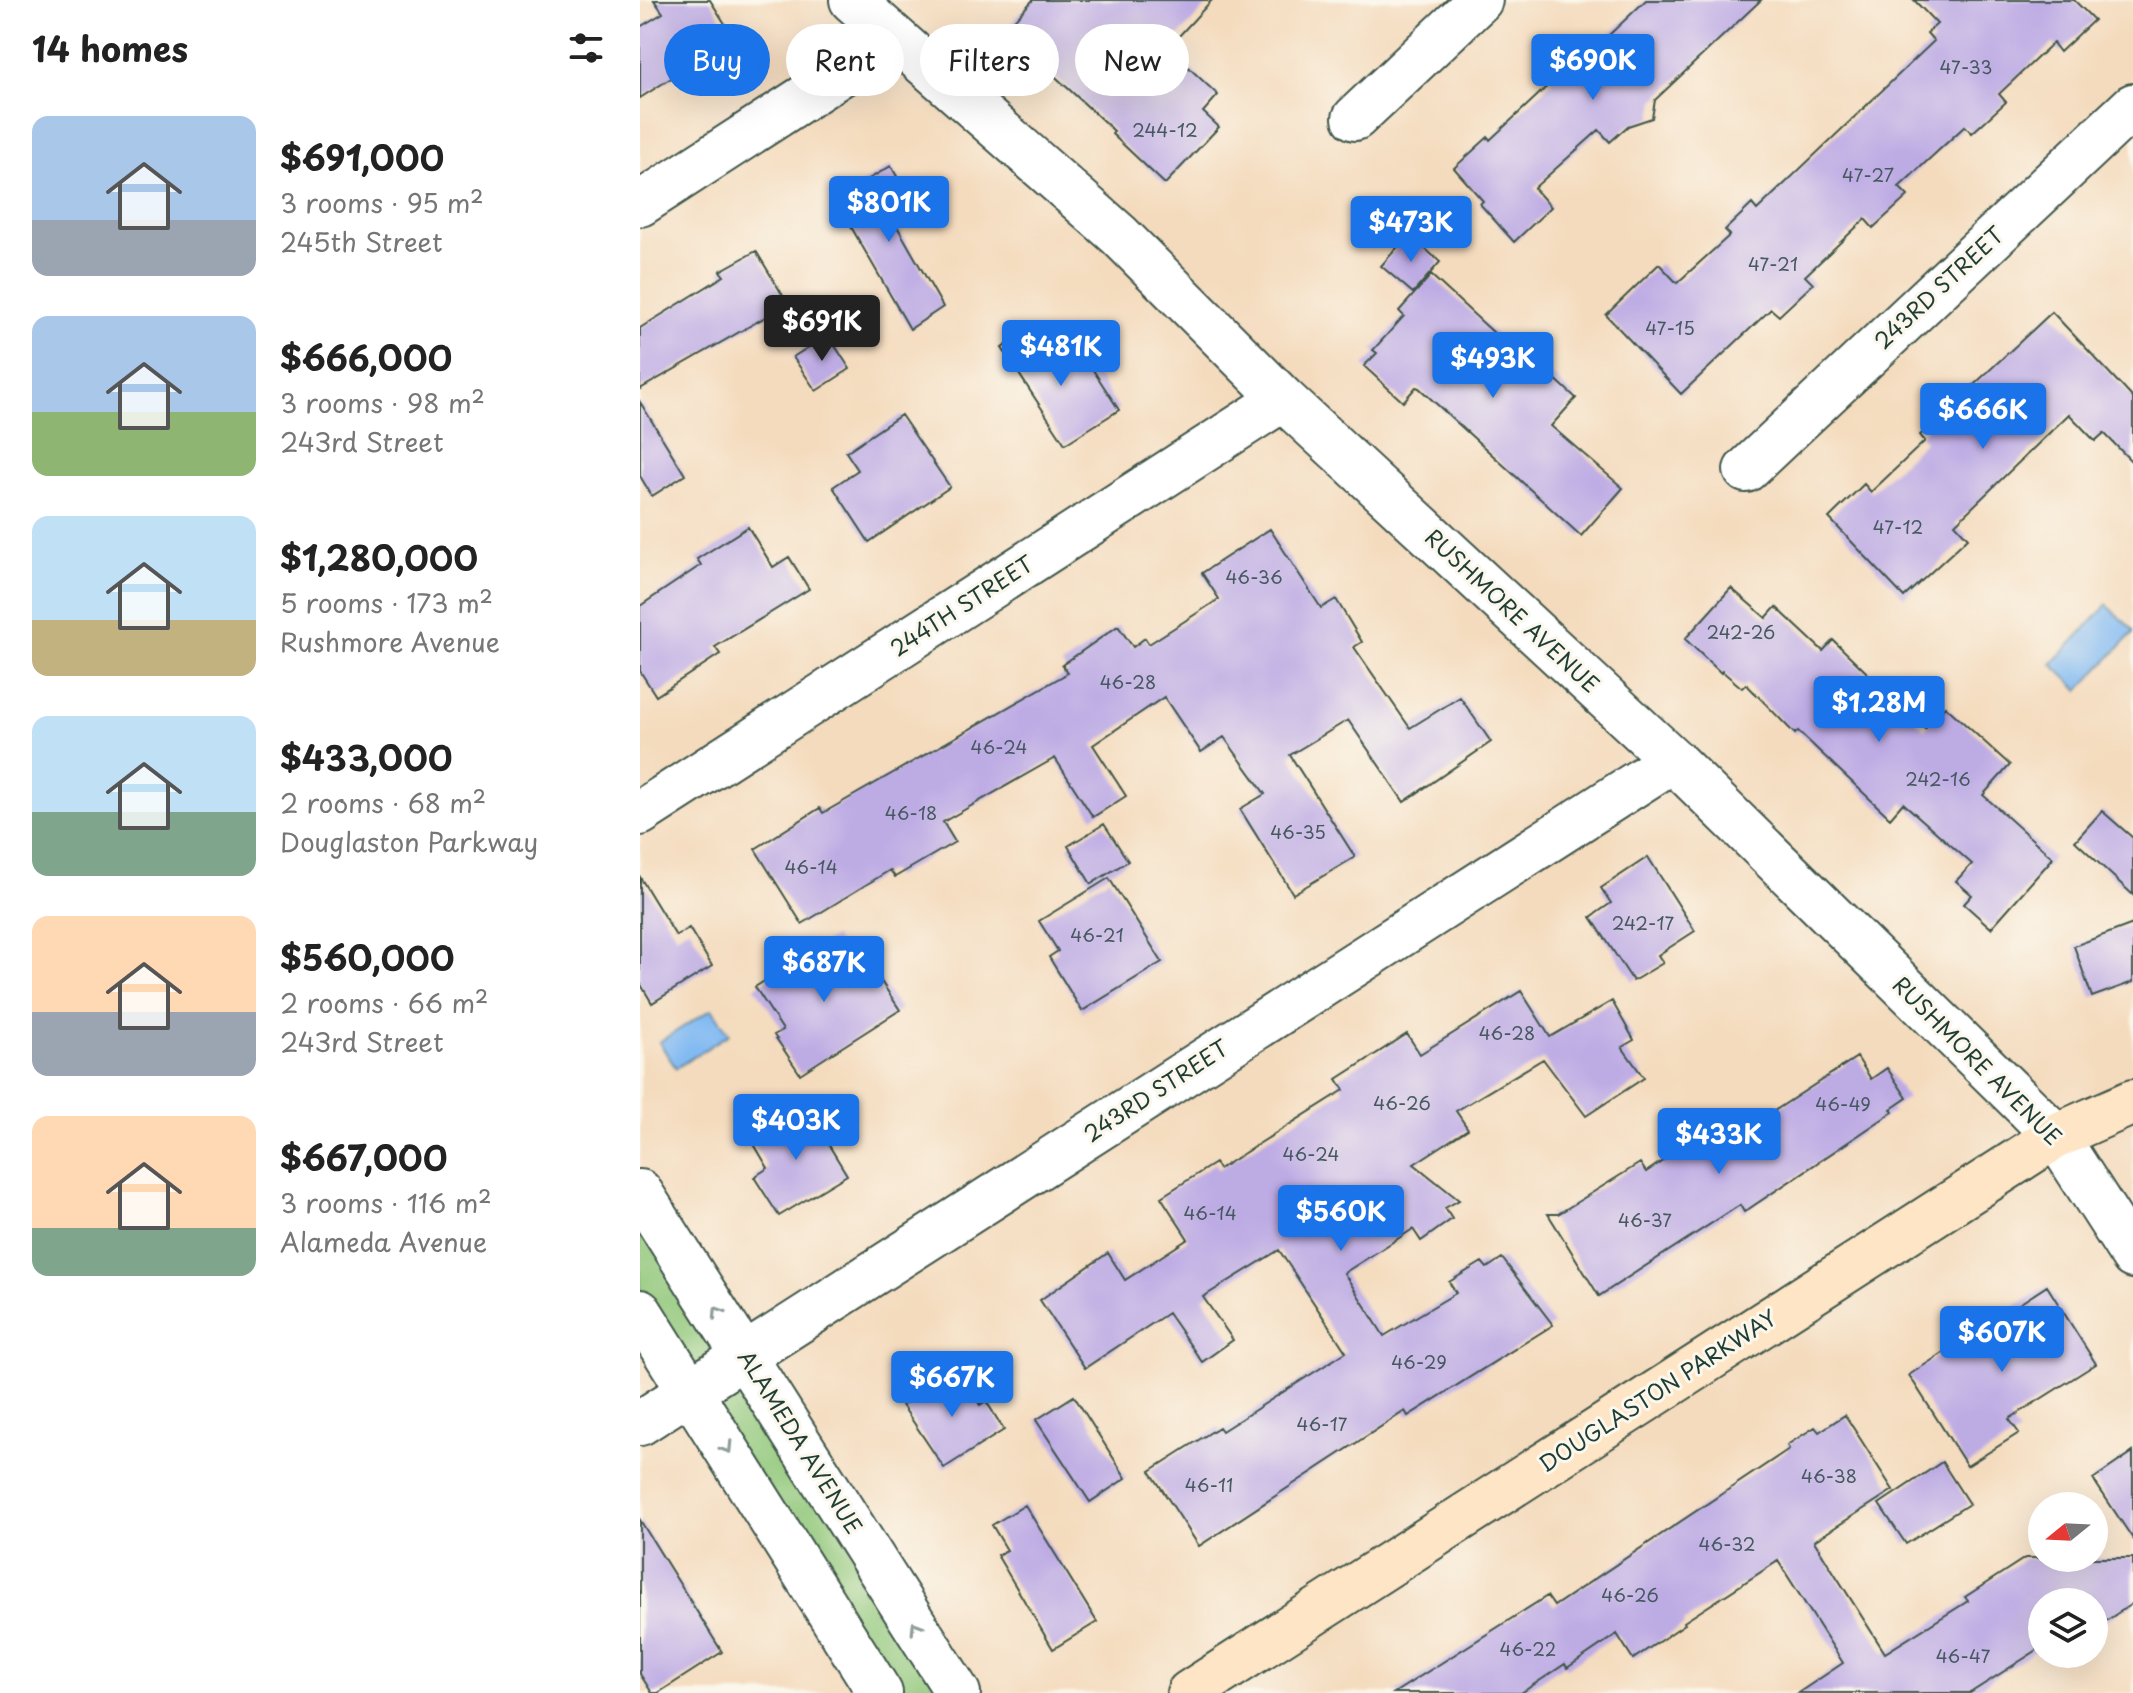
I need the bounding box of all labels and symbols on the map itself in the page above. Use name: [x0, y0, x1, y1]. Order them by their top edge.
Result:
pin: $690K: [1537, 34, 1649, 102]
house number: 47-33: [1940, 53, 1992, 80]
house number: 244-12: [1132, 116, 1198, 143]
house number: 47-27: [1842, 161, 1894, 188]
pin: $801K: [833, 176, 945, 244]
pin: $473K: [1355, 196, 1467, 264]
street label: 243RD STREET: [1866, 218, 2010, 356]
house number: 47-21: [1748, 250, 1798, 277]
pin: $691K: [766, 295, 878, 363]
house number: 47-15: [1645, 314, 1695, 341]
pin: $481K: [1005, 320, 1117, 388]
pin: $493K: [1437, 332, 1549, 400]
pin: $666K: [1927, 383, 2039, 451]
house number: 47-12: [1873, 513, 1923, 540]
street label: RUSHMORE AVENUE: [1419, 520, 1607, 700]
street label: 244TH STREET: [883, 546, 1039, 663]
house number: 46-36: [1225, 563, 1283, 590]
house number: 242-26: [1707, 618, 1775, 645]
house number: 46-28: [1100, 668, 1156, 695]
pin: $1.28M: [1814, 676, 1944, 744]
house number: 46-24: [971, 733, 1027, 760]
house number: 242-16: [1905, 765, 1971, 792]
house number: 46-18: [885, 799, 937, 826]
house number: 46-35: [1270, 818, 1326, 845]
house number: 46-14: [784, 853, 838, 880]
house number: 242-17: [1612, 909, 1675, 936]
house number: 46-21: [1070, 921, 1124, 948]
pin: $687K: [768, 936, 880, 1004]
street label: RUSHMORE AVENUE: [1886, 968, 2070, 1152]
house number: 46-28: [1479, 1019, 1535, 1046]
street label: 243RD STREET: [1076, 1030, 1234, 1149]
house number: 46-26: [1373, 1089, 1431, 1116]
house number: 46-49: [1815, 1090, 1871, 1117]
pin: $403K: [740, 1094, 852, 1162]
pin: $433K: [1663, 1108, 1775, 1176]
house number: 46-24: [1283, 1140, 1339, 1167]
pin: $560K: [1285, 1185, 1397, 1253]
house number: 46-14: [1183, 1199, 1237, 1226]
house number: 46-37: [1618, 1206, 1672, 1233]
street label: DOUGLASTON PARKWAY: [1532, 1300, 1783, 1479]
one-way arrow: [712, 1306, 727, 1321]
pin: $607K: [1946, 1306, 2058, 1374]
street label: ALAMEDA AVENUE: [731, 1343, 871, 1540]
house number: 46-29: [1391, 1348, 1447, 1375]
pin: $667K: [896, 1351, 1008, 1419]
house number: 46-17: [1297, 1410, 1348, 1437]
one-way arrow: [718, 1439, 733, 1454]
house number: 46-38: [1801, 1462, 1857, 1489]
house number: 46-11: [1185, 1471, 1233, 1498]
north arrow: [2028, 1492, 2108, 1572]
house number: 46-32: [1699, 1530, 1755, 1557]
house number: 46-26: [1601, 1581, 1659, 1608]
one-way arrow: [911, 1621, 926, 1636]
house number: 46-22: [1500, 1635, 1556, 1662]
house number: 46-47: [1936, 1642, 1991, 1669]

